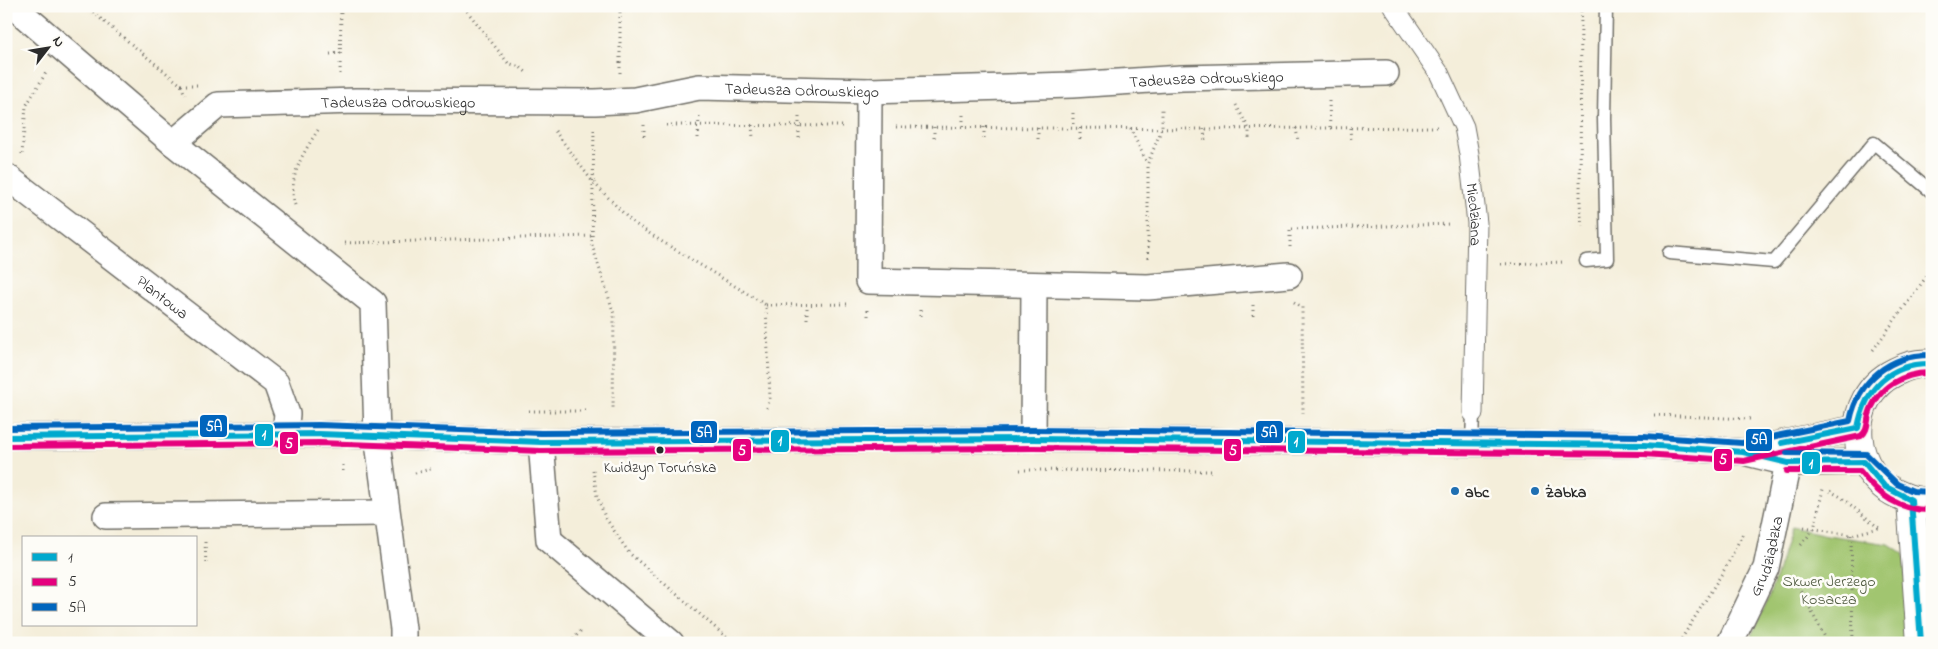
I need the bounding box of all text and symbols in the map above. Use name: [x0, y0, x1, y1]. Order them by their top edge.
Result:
north arrow: [22, 22, 72, 72]
text: N: [46, 33, 69, 52]
street label: Tadeusza Odrowskiego: [1128, 66, 1284, 95]
street label: Tadeusza Odrowskiego: [724, 78, 879, 105]
street label: Tadeusza Odrowskiego: [320, 91, 475, 116]
street label: Miedziana: [1458, 182, 1487, 246]
street label: Plantowa: [131, 270, 193, 326]
line badge: 5A: [199, 414, 228, 438]
text: 5A: [206, 417, 223, 438]
line badge: 5A: [690, 420, 718, 444]
line badge: 5A: [1255, 420, 1284, 444]
line badge: 1: [254, 423, 274, 447]
text: 5A: [696, 423, 713, 444]
text: 5A: [1261, 423, 1278, 444]
text: 1: [262, 425, 267, 446]
line badge: 5A: [1745, 428, 1773, 452]
line badge: 1: [770, 429, 790, 453]
line badge: 1: [1287, 430, 1306, 454]
text: 5A: [1751, 430, 1768, 451]
line badge: 5: [279, 431, 299, 455]
text: 1: [778, 431, 783, 452]
text: 1: [1294, 432, 1299, 453]
text: 5: [285, 434, 293, 455]
line badge: 5: [732, 438, 752, 462]
line badge: 5: [1223, 438, 1242, 462]
text: 5: [738, 441, 746, 462]
text: 5: [1229, 441, 1237, 462]
marker: Kwidzyn Toruńska: [655, 445, 665, 455]
line badge: 5: [1713, 448, 1733, 472]
text: 5: [1719, 450, 1727, 471]
line badge: 1: [1801, 451, 1821, 475]
text: 1: [1809, 454, 1814, 475]
place label: Kwidzyn Toruńska: [604, 457, 716, 480]
place label: abc: [1465, 481, 1490, 505]
place label: Żabka: [1545, 481, 1587, 505]
marker: abc: [1449, 485, 1461, 497]
marker: Żabka: [1529, 485, 1541, 497]
street label: Grudziądzka: [1744, 514, 1791, 601]
legend: [22, 536, 198, 626]
text: 1: [68, 547, 73, 569]
park label: Skwer Jerzego Kosacza: [1782, 570, 1876, 612]
text: 5: [68, 571, 77, 593]
text: 5A: [68, 597, 86, 619]

